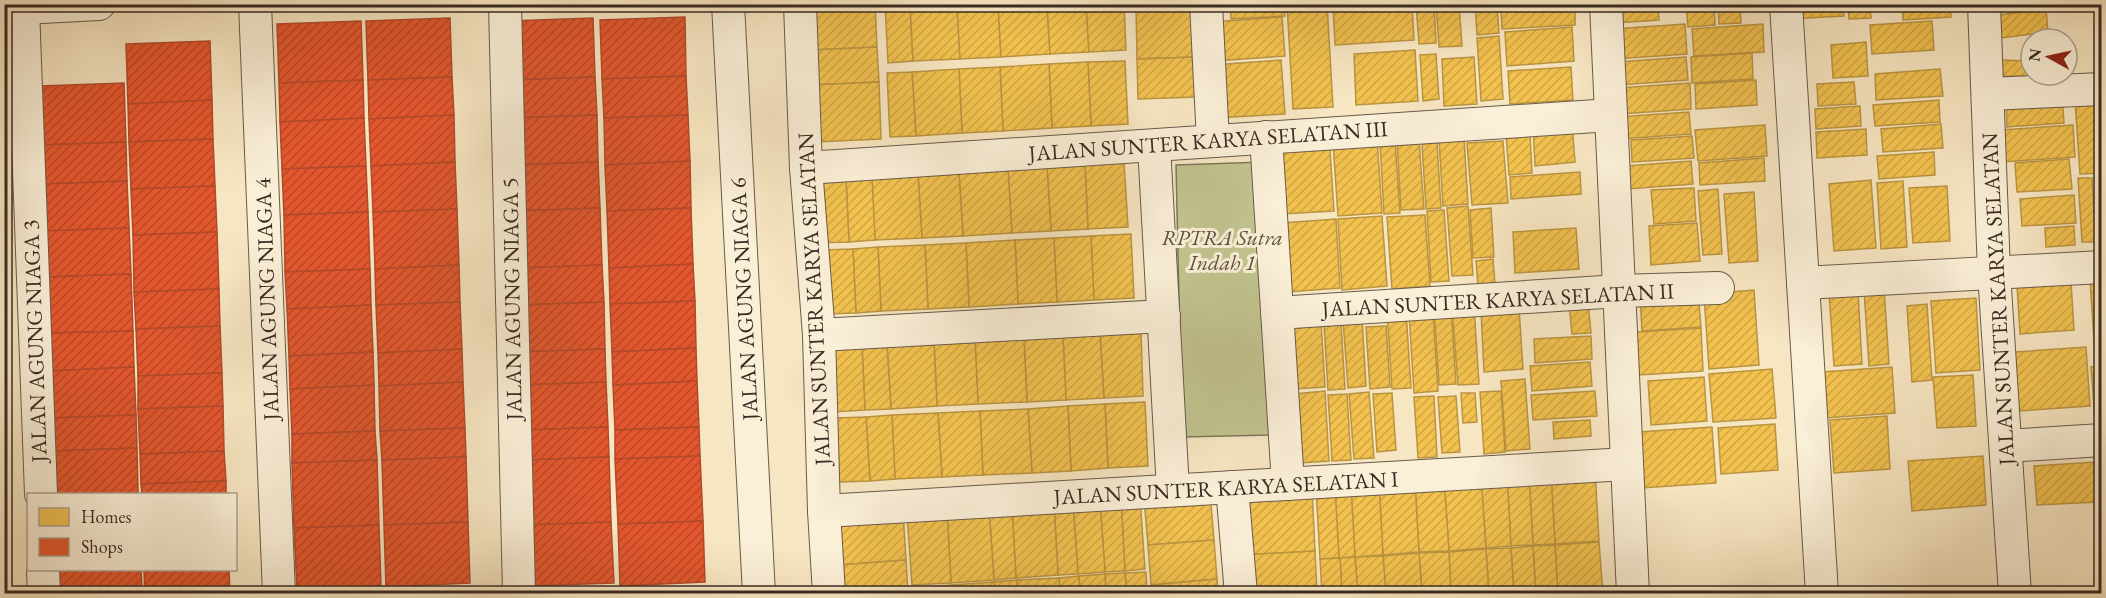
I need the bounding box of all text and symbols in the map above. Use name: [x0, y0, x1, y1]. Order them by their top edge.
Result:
north arrow: [2019, 27, 2079, 87]
text: N: [2023, 47, 2046, 63]
street label: JALAN SUNTER KARYA SELATAN III: [1025, 114, 1389, 168]
street label: JALAN SUNTER KARYA SELATAN: [791, 131, 837, 468]
street label: JALAN SUNTER KARYA SELATAN: [1975, 131, 2021, 468]
street label: JALAN AGUNG NIAGA 6: [723, 176, 765, 423]
street label: JALAN AGUNG NIAGA 4: [248, 177, 286, 423]
street label: JALAN AGUNG NIAGA 5: [495, 177, 529, 423]
street label: JALAN AGUNG NIAGA 3: [16, 219, 54, 465]
park label: RPTRA Sutra Indah 1: [1161, 223, 1283, 277]
street label: JALAN SUNTER KARYA SELATAN II: [1319, 276, 1675, 324]
street label: JALAN SUNTER KARYA SELATAN I: [1051, 464, 1400, 512]
legend: [27, 493, 237, 571]
text: Homes: [81, 505, 132, 528]
text: Shops: [81, 535, 123, 558]

